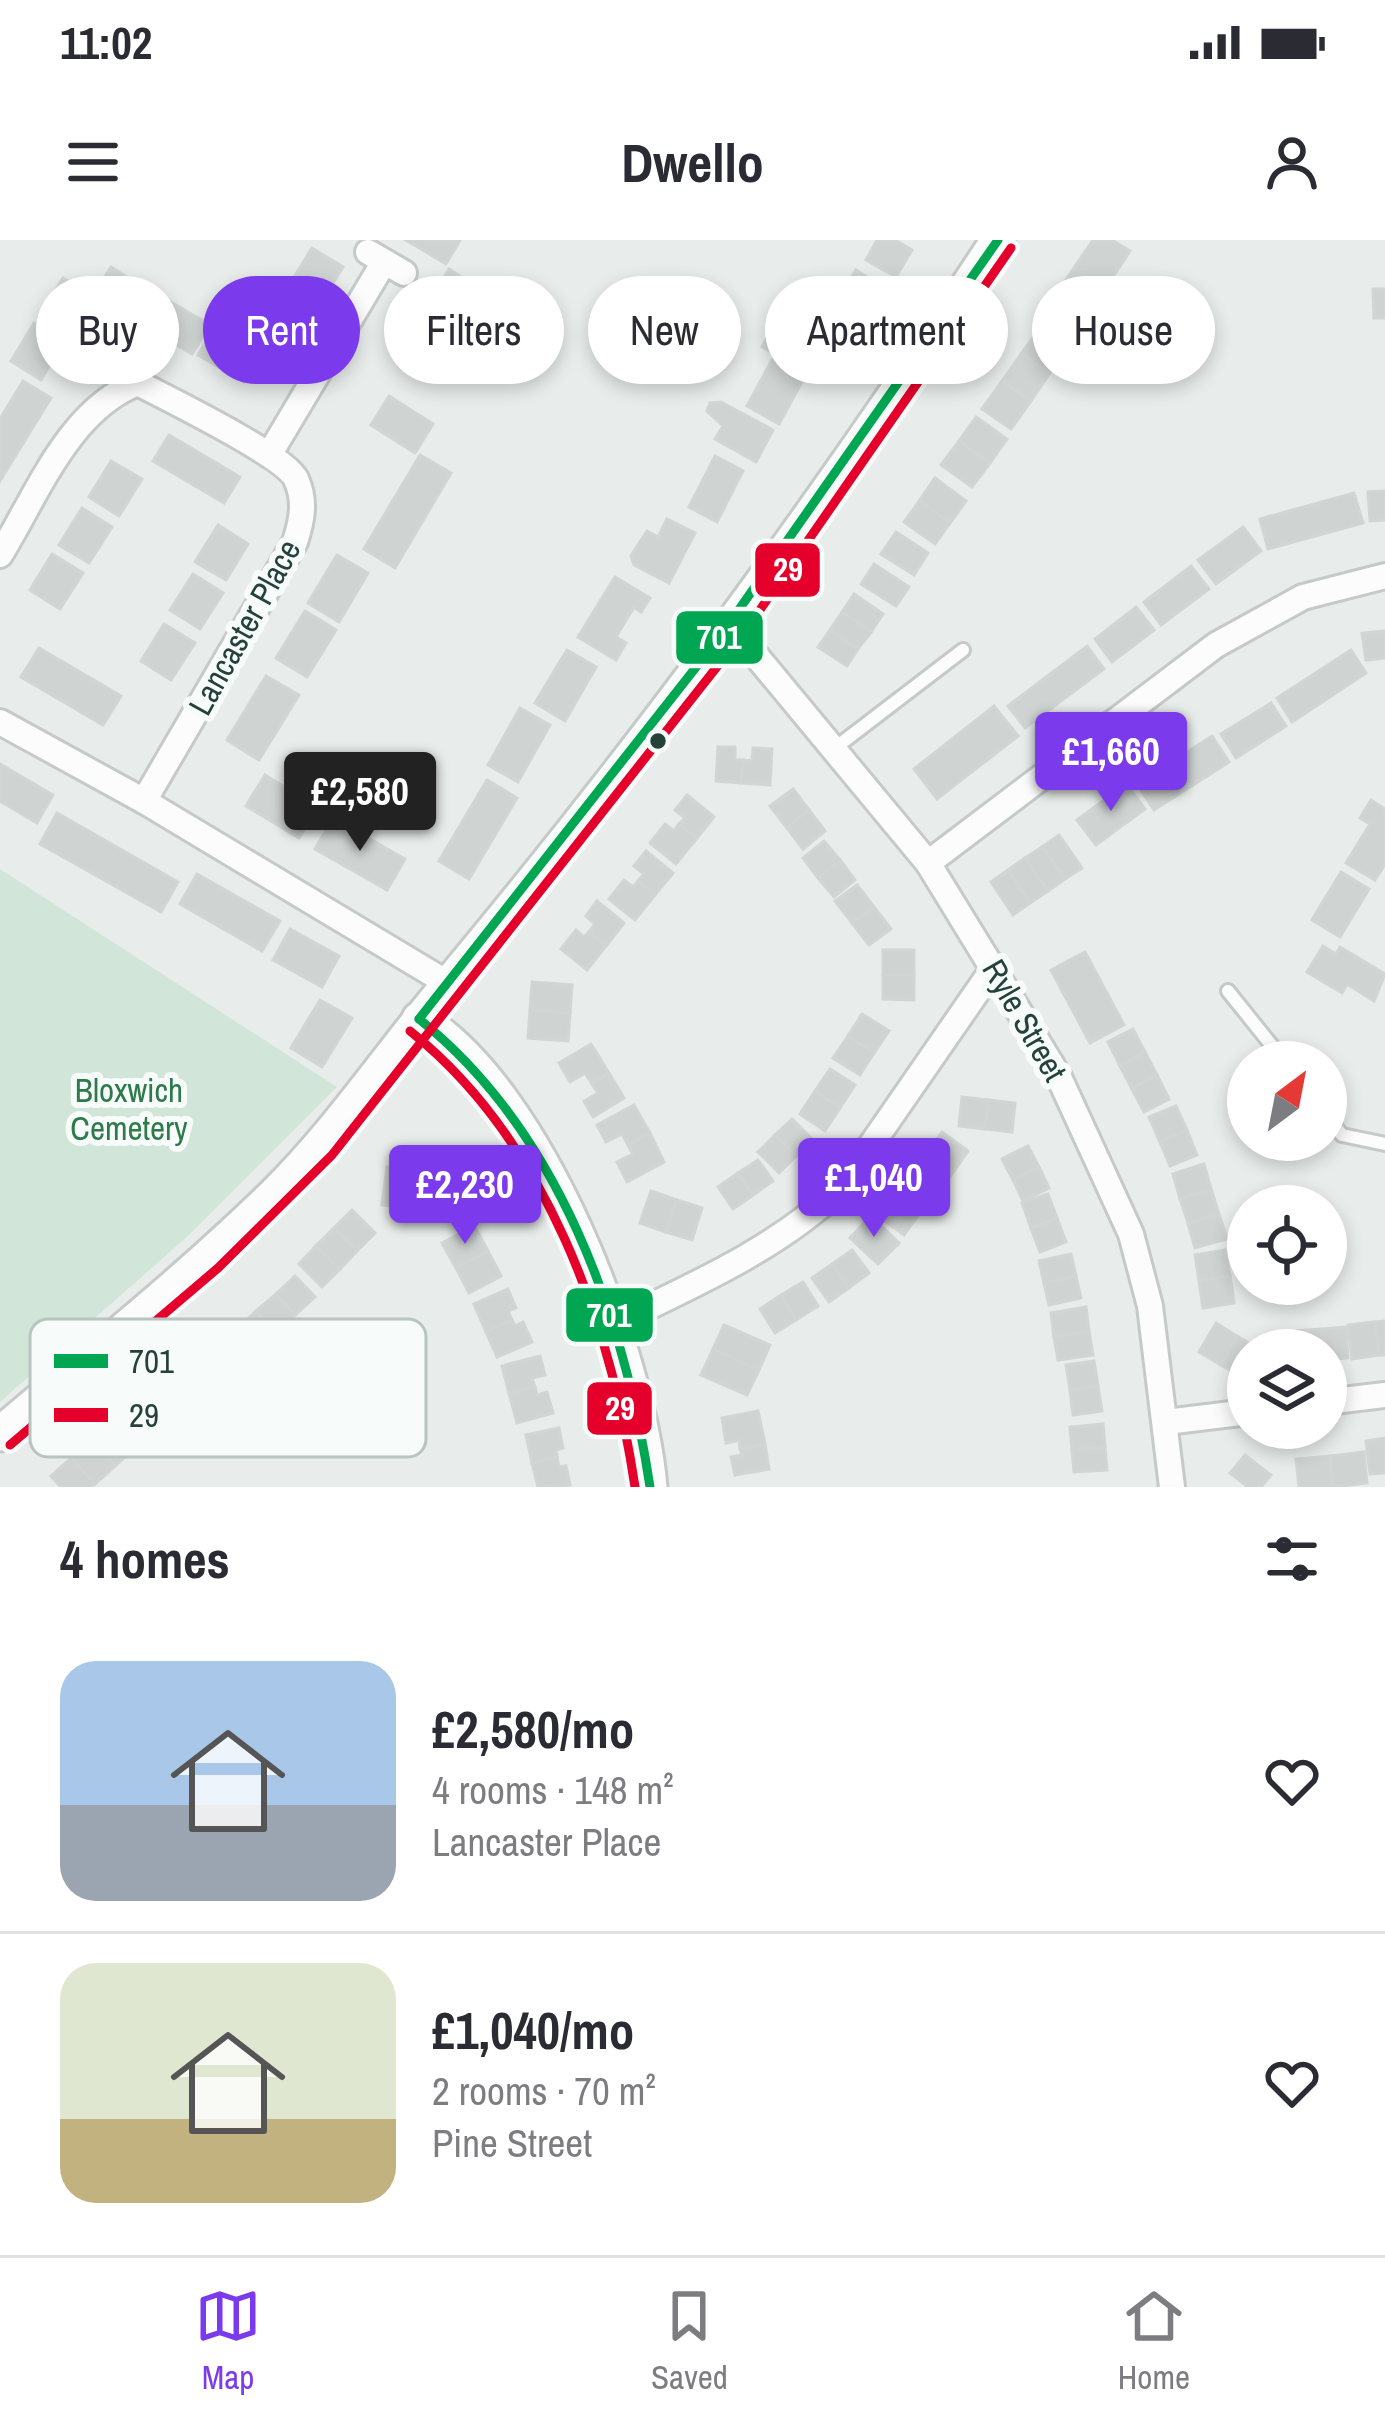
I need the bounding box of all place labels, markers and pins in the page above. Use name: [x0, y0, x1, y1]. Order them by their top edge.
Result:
pin: £1,660: [1013, 712, 1209, 814]
unlabelled marker: [647, 730, 669, 752]
pin: £2,580: [262, 752, 458, 854]
pin: £1,040: [776, 1138, 972, 1240]
pin: £2,230: [367, 1145, 563, 1247]

